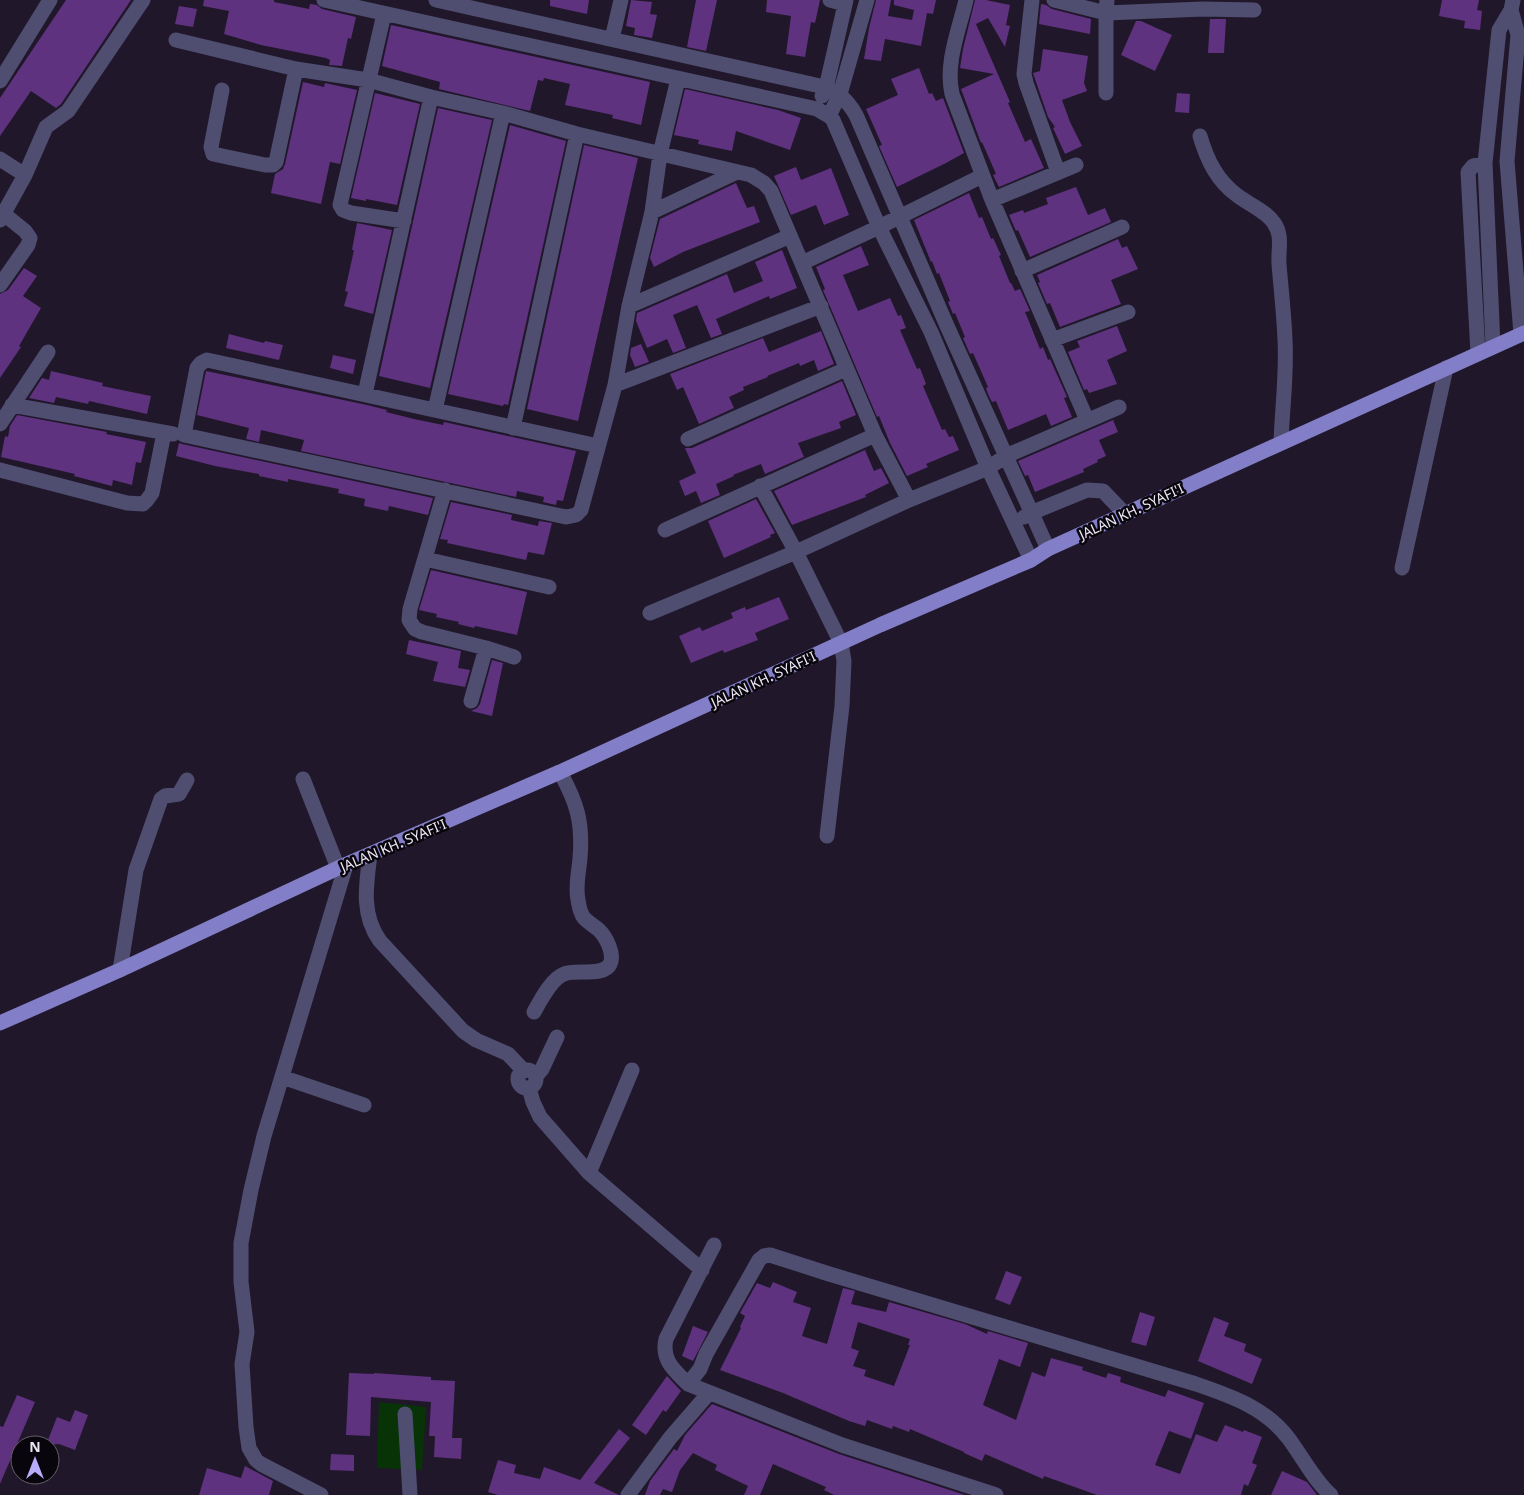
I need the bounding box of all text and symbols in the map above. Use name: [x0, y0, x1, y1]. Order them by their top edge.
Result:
street label: JALAN KH. SYAFI'I: [1074, 478, 1187, 544]
street label: JALAN KH. SYAFI'I: [706, 646, 819, 712]
street label: JALAN KH. SYAFI'I: [335, 814, 449, 877]
north arrow: [10, 1435, 60, 1485]
text: N: [29, 1437, 41, 1456]

